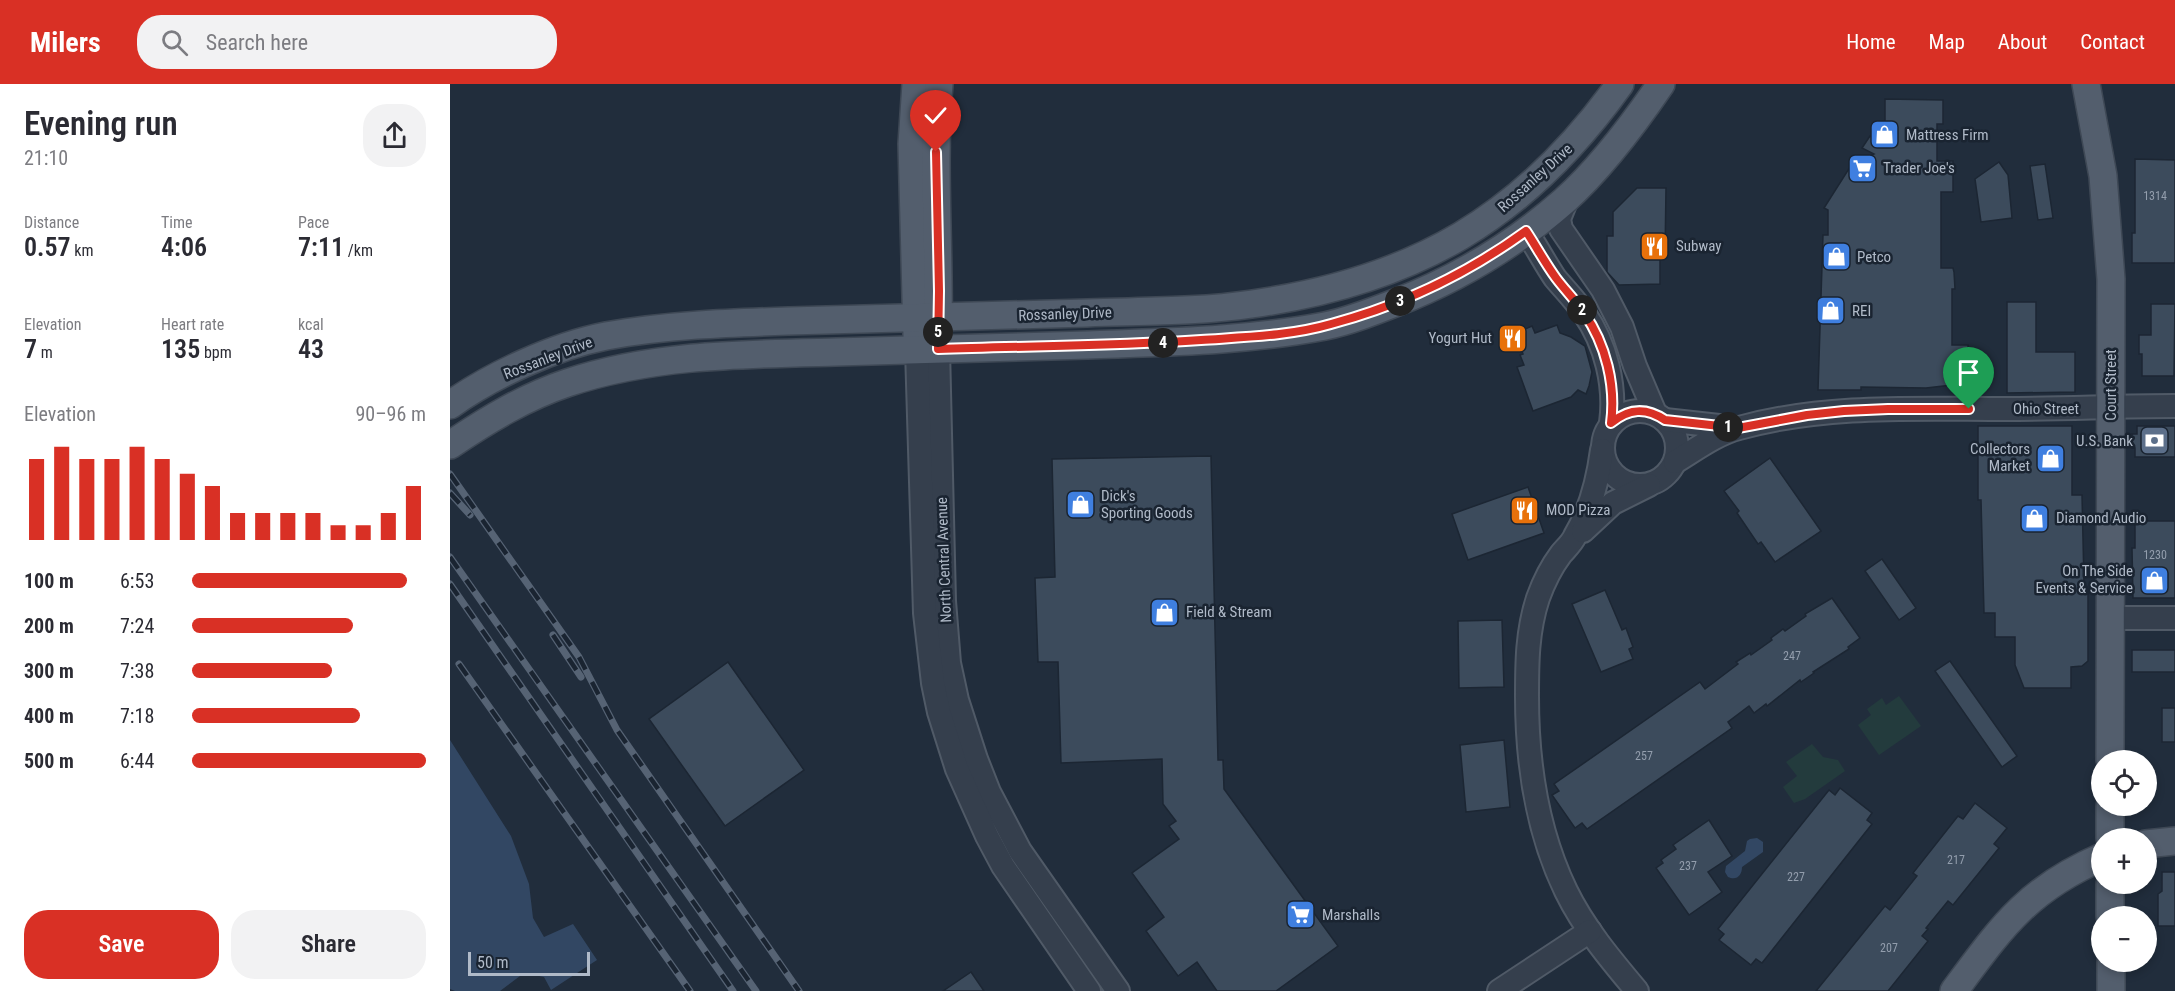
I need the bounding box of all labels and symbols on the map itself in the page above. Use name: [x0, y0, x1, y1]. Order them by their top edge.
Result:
pin: [910, 90, 961, 152]
shop icon: Mattress Firm: [1869, 119, 1901, 151]
place label: Mattress Firm: [1906, 126, 1989, 144]
street label: Rossanley Drive: [1494, 140, 1576, 216]
supermarket icon: Trader Joe's: [1846, 152, 1878, 184]
place label: Trader Joe's: [1883, 159, 1955, 177]
house number: 1314: [2143, 189, 2167, 203]
restaurant icon: Subway: [1639, 230, 1671, 262]
place label: Subway: [1676, 237, 1722, 255]
shop icon: Petco: [1820, 241, 1852, 273]
place label: Petco: [1857, 248, 1891, 266]
pin: 3: [1385, 286, 1415, 316]
pin: 2: [1567, 295, 1597, 325]
shop icon: REI: [1815, 295, 1847, 327]
place label: REI: [1852, 302, 1871, 320]
street label: Rossanley Drive: [1018, 303, 1112, 325]
pin: 5: [923, 317, 953, 347]
restaurant icon: Yogurt Hut: [1497, 322, 1529, 354]
pin: 4: [1148, 328, 1178, 358]
place label: Yogurt Hut: [1429, 329, 1492, 347]
street label: Rossanley Drive: [501, 333, 595, 383]
pin: [1943, 347, 1994, 409]
street label: Court Street: [2102, 349, 2120, 421]
street label: Ohio Street: [2013, 400, 2079, 418]
pin: 1: [1713, 412, 1743, 442]
bank icon: U.S. Bank: [2138, 425, 2170, 457]
place label: U.S. Bank: [2076, 432, 2133, 450]
place label: Collectors Market: [1970, 440, 2030, 475]
shop icon: Collectors Market: [2035, 442, 2067, 474]
place label: Dick's Sporting Goods: [1101, 487, 1193, 522]
shop icon: Dick's Sporting Goods: [1064, 489, 1096, 521]
restaurant icon: MOD Pizza: [1509, 494, 1541, 526]
street label: North Central Avenue: [933, 497, 955, 623]
place label: MOD Pizza: [1546, 501, 1610, 519]
shop icon: Diamond Audio: [2019, 502, 2051, 534]
place label: Diamond Audio: [2056, 509, 2146, 527]
house number: 1230: [2143, 548, 2167, 562]
place label: On The Side Events & Service: [2035, 562, 2133, 597]
shop icon: On The Side Events & Service: [2138, 564, 2170, 596]
shop icon: Field & Stream: [1149, 596, 1181, 628]
place label: Field & Stream: [1186, 603, 1272, 621]
house number: 247: [1783, 649, 1801, 663]
house number: 257: [1635, 749, 1653, 763]
house number: 217: [1947, 853, 1965, 867]
house number: 237: [1679, 859, 1697, 873]
house number: 227: [1787, 870, 1805, 884]
supermarket icon: Marshalls: [1285, 899, 1317, 931]
place label: Marshalls: [1322, 906, 1380, 924]
house number: 207: [1880, 941, 1898, 955]
scale bar: [468, 949, 590, 976]

